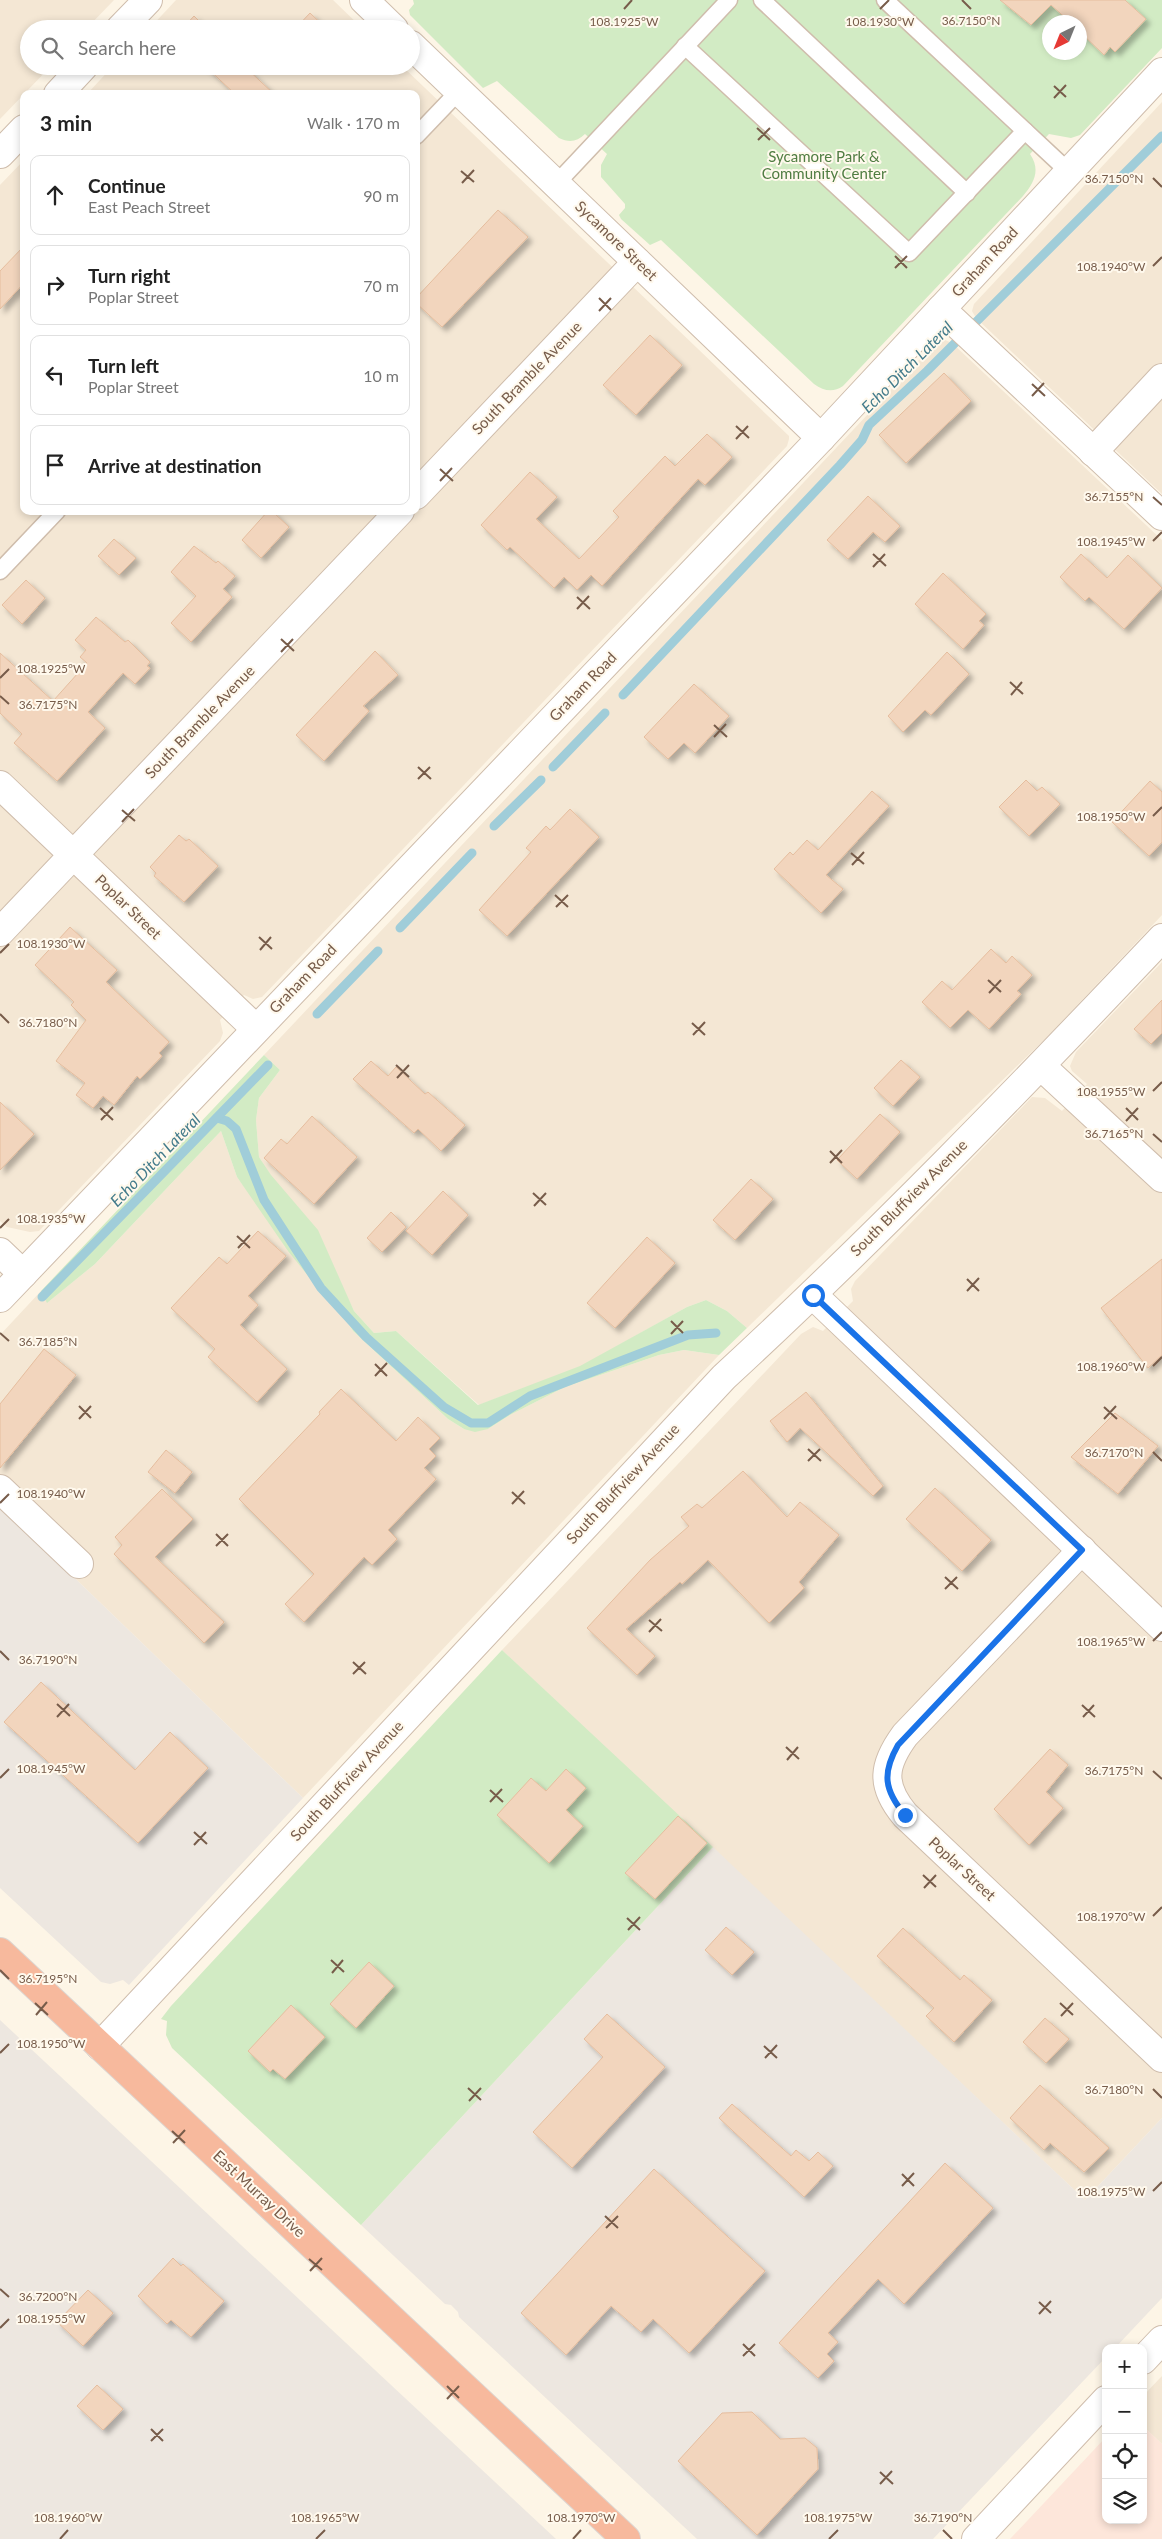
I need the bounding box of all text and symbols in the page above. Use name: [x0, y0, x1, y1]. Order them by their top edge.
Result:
text: 36.7150°N: [942, 13, 1000, 28]
text: 108.1925°W: [590, 14, 659, 29]
text: 108.1930°W: [846, 14, 915, 29]
north arrow: [1042, 15, 1087, 60]
search box: [20, 20, 420, 75]
icon: search: [38, 34, 66, 62]
text: Search here: [78, 36, 176, 59]
text: 3 min: [40, 110, 92, 135]
text: Walk · 170 m: [307, 113, 400, 132]
park label: Sycamore Park & Community Center: [762, 147, 887, 182]
text: 36.7150°N: [1085, 171, 1143, 186]
text: Continue: [88, 174, 166, 197]
icon: ahead: [41, 181, 69, 209]
text: 90 m: [363, 186, 399, 205]
text: East Peach Street: [88, 197, 210, 216]
street label: Sycamore Street: [572, 197, 662, 284]
street label: Graham Road: [947, 223, 1021, 300]
text: 108.1940°W: [1077, 259, 1146, 274]
text: Turn right: [88, 264, 170, 287]
icon: right: [41, 271, 69, 299]
text: 70 m: [363, 276, 399, 295]
text: Poplar Street: [88, 287, 179, 306]
street label: South Bramble Avenue: [468, 317, 585, 438]
water label: Echo Ditch Lateral: [857, 317, 957, 416]
text: Turn left: [88, 354, 159, 377]
icon: left: [41, 361, 69, 389]
text: 10 m: [363, 366, 399, 385]
text: Poplar Street: [88, 377, 179, 396]
icon: arrive: [41, 451, 69, 479]
text: Arrive at destination: [88, 454, 261, 477]
text: 36.7155°N: [1085, 489, 1143, 504]
text: 108.1945°W: [1077, 534, 1146, 549]
street label: Graham Road: [545, 648, 620, 725]
text: 108.1925°W: [17, 661, 86, 676]
street label: South Bramble Avenue: [141, 661, 258, 782]
text: 36.7175°N: [19, 697, 77, 712]
text: 108.1950°W: [1077, 809, 1146, 824]
street label: Poplar Street: [92, 870, 166, 943]
text: 108.1930°W: [17, 936, 86, 951]
street label: Graham Road: [265, 940, 340, 1017]
text: 36.7180°N: [19, 1015, 77, 1030]
text: 108.1955°W: [1077, 1084, 1146, 1099]
water label: Echo Ditch Lateral: [106, 1109, 204, 1210]
text: 36.7165°N: [1085, 1126, 1143, 1141]
street label: South Bluffview Avenue: [846, 1135, 970, 1259]
text: 108.1935°W: [17, 1211, 86, 1226]
route start: [802, 1284, 825, 1307]
text: 36.7185°N: [19, 1334, 77, 1349]
text: 108.1960°W: [1077, 1359, 1146, 1374]
street label: South Bluffview Avenue: [562, 1419, 683, 1547]
text: 36.7170°N: [1085, 1445, 1143, 1460]
text: 108.1940°W: [17, 1486, 86, 1501]
text: 108.1965°W: [1077, 1634, 1146, 1649]
text: 36.7190°N: [19, 1652, 77, 1667]
street label: South Bluffview Avenue: [286, 1716, 407, 1844]
text: 108.1945°W: [17, 1761, 86, 1776]
text: 36.7175°N: [1085, 1763, 1143, 1778]
route end: [894, 1804, 917, 1827]
street label: Poplar Street: [925, 1833, 1000, 1904]
text: 108.1970°W: [1077, 1909, 1146, 1924]
text: 36.7195°N: [19, 1971, 77, 1986]
text: 108.1950°W: [17, 2036, 86, 2051]
text: 36.7180°N: [1085, 2082, 1143, 2097]
street label: East Murray Drive: [210, 2146, 309, 2240]
text: 108.1975°W: [1077, 2184, 1146, 2199]
text: 36.7200°N: [19, 2289, 77, 2304]
text: 108.1955°W: [17, 2311, 86, 2326]
map controls: [1102, 2344, 1147, 2524]
button: +: [1102, 2344, 1147, 2389]
button: −: [1102, 2389, 1147, 2434]
button: locate: [1102, 2434, 1147, 2479]
button: layers: [1102, 2479, 1147, 2524]
text: 108.1960°W: [34, 2510, 103, 2525]
text: 108.1965°W: [291, 2510, 360, 2525]
text: 108.1970°W: [547, 2510, 616, 2525]
text: 108.1975°W: [804, 2510, 873, 2525]
text: 36.7190°N: [914, 2510, 972, 2525]

